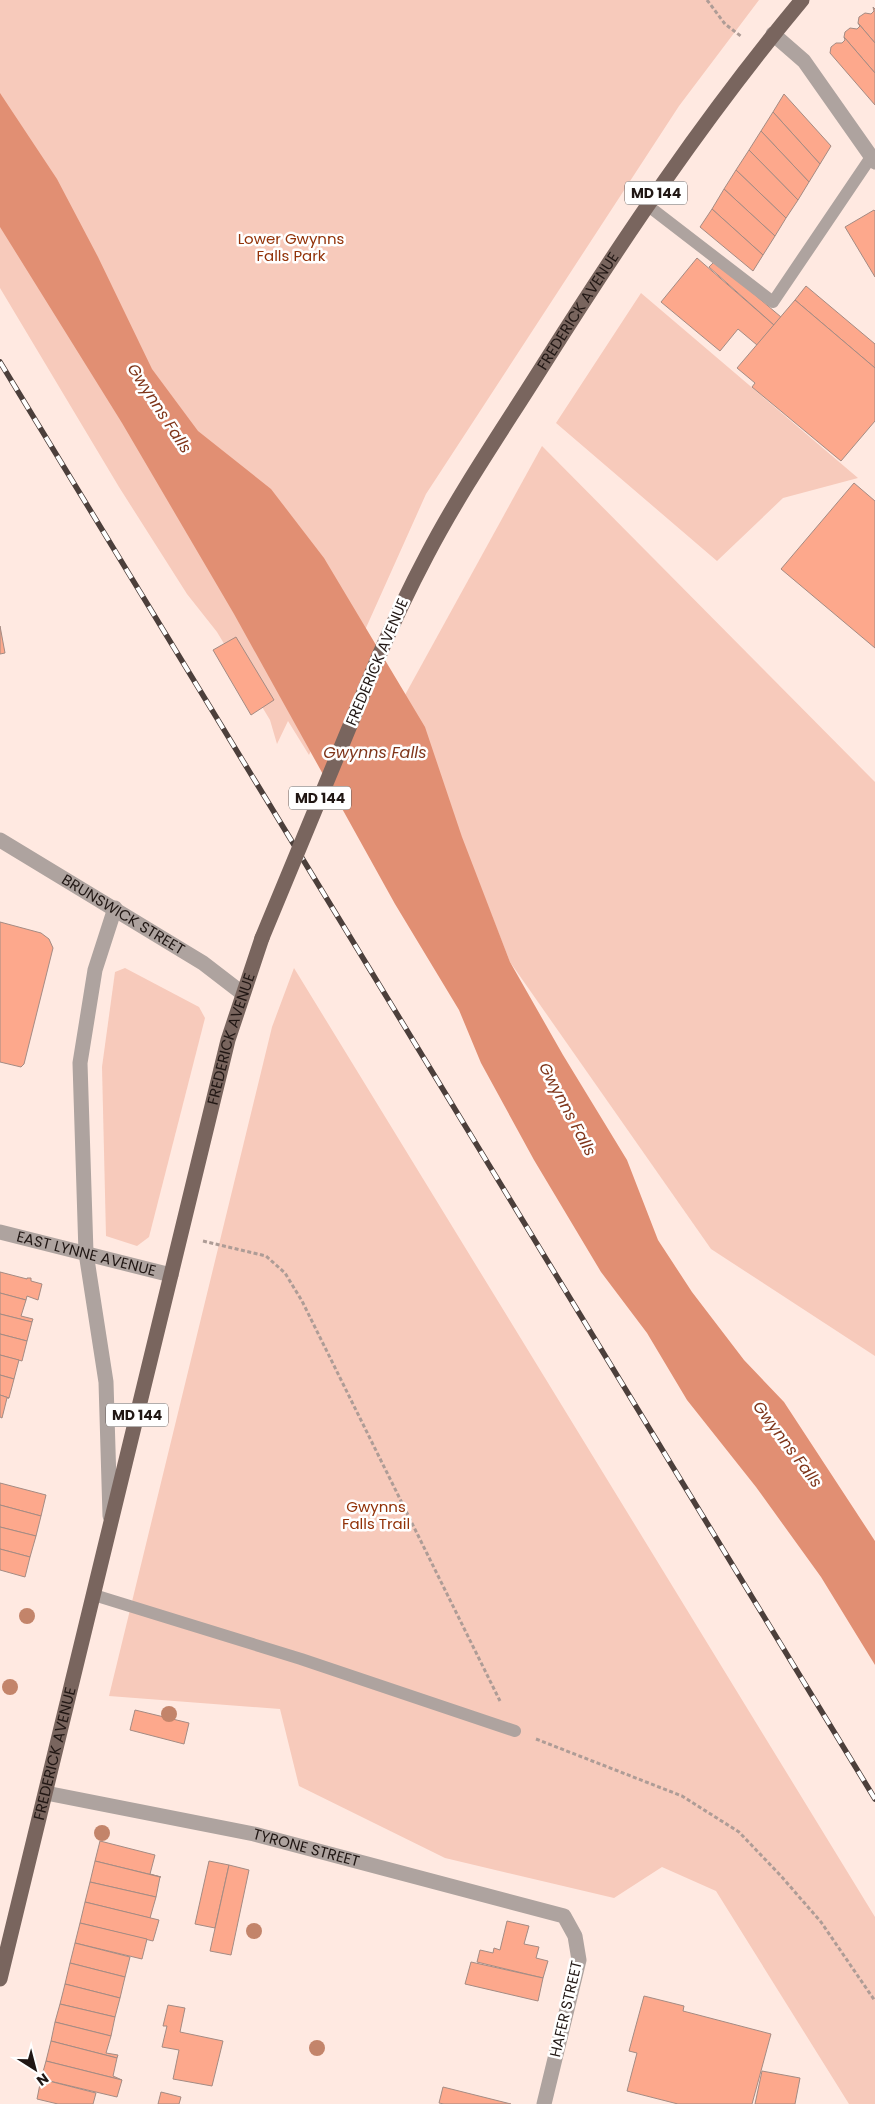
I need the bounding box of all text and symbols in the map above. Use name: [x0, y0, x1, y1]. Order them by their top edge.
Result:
road number: MD 144: [625, 182, 687, 204]
park label: Lower Gwynns Falls Park: [238, 228, 345, 266]
street label: FREDERICK AVENUE: [532, 248, 623, 374]
water label: Gwynns Falls: [122, 359, 197, 458]
street label: FREDERICK AVENUE: [340, 595, 413, 729]
water label: Gwynns Falls: [323, 741, 427, 764]
road number: MD 144: [289, 786, 351, 810]
street label: BRUNSWICK STREET: [58, 869, 189, 960]
street label: FREDERICK AVENUE: [202, 970, 260, 1107]
water label: Gwynns Falls: [533, 1058, 602, 1160]
street label: EAST LYNNE AVENUE: [14, 1226, 158, 1281]
water label: Gwynns Falls: [747, 1396, 828, 1492]
road number: MD 144: [106, 1404, 168, 1426]
park label: Gwynns Falls Trail: [342, 1496, 410, 1534]
street label: FREDERICK AVENUE: [28, 1685, 81, 1822]
street label: TYRONE STREET: [251, 1823, 362, 1871]
street label: HAFER STREET: [544, 1959, 587, 2059]
north arrow: [10, 2044, 60, 2094]
text: N: [33, 2068, 53, 2091]

